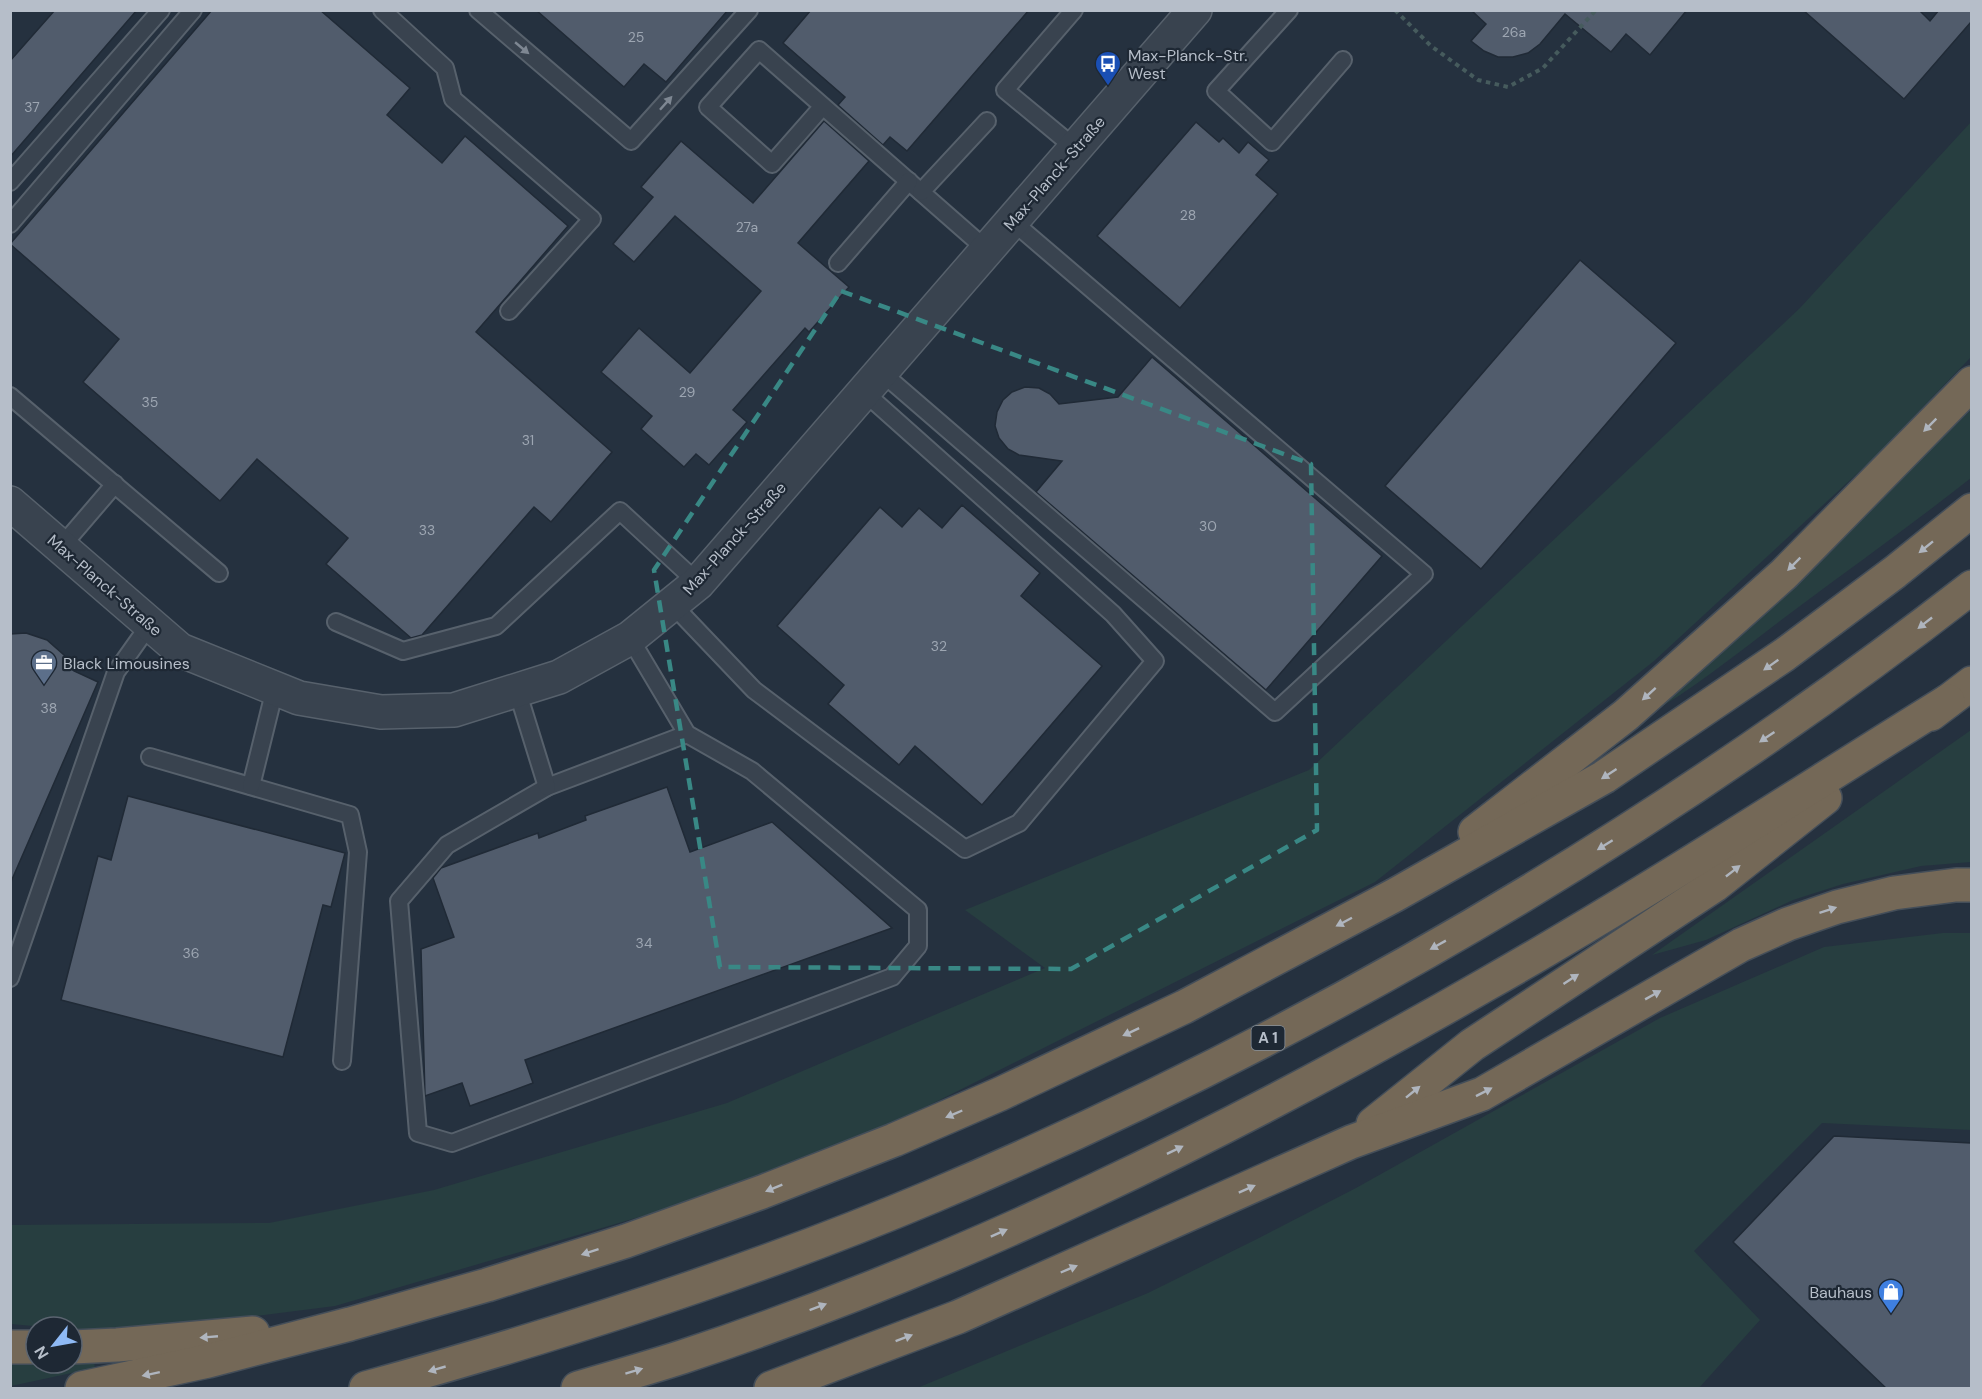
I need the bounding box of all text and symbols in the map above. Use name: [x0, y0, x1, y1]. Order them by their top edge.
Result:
house number: 26a: [1502, 23, 1526, 41]
house number: 25: [628, 28, 644, 46]
one-way arrow: [514, 42, 530, 55]
place label: Max-Planck-Str. West: [1128, 45, 1247, 84]
bus stop icon: Max-Planck-Str. West: [1093, 49, 1123, 87]
one-way arrow: [659, 95, 673, 110]
house number: 37: [24, 98, 40, 116]
street label: Max-Planck-Straße: [999, 112, 1110, 235]
house number: 28: [1180, 206, 1196, 224]
house number: 27a: [736, 218, 758, 236]
house number: 29: [679, 383, 696, 401]
house number: 35: [142, 393, 158, 411]
one-way arrow: [1924, 417, 1938, 431]
house number: 31: [522, 431, 534, 449]
street label: Max-Planck-Straße: [678, 477, 791, 599]
house number: 30: [1199, 517, 1217, 535]
house number: 33: [419, 521, 435, 539]
street label: Max-Planck-Straße: [43, 530, 166, 641]
one-way arrow: [1918, 540, 1934, 553]
one-way arrow: [1787, 556, 1801, 570]
one-way arrow: [1918, 616, 1933, 628]
house number: 32: [931, 637, 947, 655]
office icon: Black Limousines: [29, 648, 59, 686]
place label: Black Limousines: [63, 653, 190, 674]
one-way arrow: [1762, 659, 1779, 670]
one-way arrow: [1642, 687, 1657, 700]
house number: 38: [41, 699, 57, 717]
one-way arrow: [1759, 731, 1775, 742]
one-way arrow: [1601, 768, 1617, 779]
one-way arrow: [1597, 839, 1613, 850]
one-way arrow: [1726, 865, 1741, 877]
one-way arrow: [1819, 905, 1837, 914]
one-way arrow: [1335, 917, 1352, 927]
house number: 34: [636, 934, 653, 952]
one-way arrow: [1429, 940, 1446, 950]
house number: 36: [182, 944, 200, 962]
one-way arrow: [1563, 973, 1579, 985]
one-way arrow: [1645, 989, 1661, 1000]
road number: A 1: [1252, 1026, 1284, 1050]
one-way arrow: [1123, 1028, 1140, 1037]
one-way arrow: [1405, 1086, 1421, 1099]
one-way arrow: [1476, 1087, 1493, 1097]
one-way arrow: [945, 1109, 963, 1119]
one-way arrow: [1167, 1146, 1184, 1155]
one-way arrow: [764, 1183, 782, 1193]
one-way arrow: [1238, 1184, 1256, 1193]
one-way arrow: [990, 1228, 1008, 1238]
one-way arrow: [581, 1248, 599, 1258]
one-way arrow: [1060, 1264, 1078, 1273]
shop icon: Bauhaus: [1876, 1277, 1906, 1315]
place label: Bauhaus: [1809, 1282, 1872, 1303]
one-way arrow: [810, 1302, 828, 1312]
north arrow: [24, 1315, 84, 1375]
one-way arrow: [199, 1332, 218, 1342]
one-way arrow: [895, 1333, 913, 1342]
text: N: [30, 1342, 54, 1363]
one-way arrow: [428, 1364, 446, 1374]
one-way arrow: [625, 1366, 643, 1375]
one-way arrow: [142, 1369, 160, 1379]

